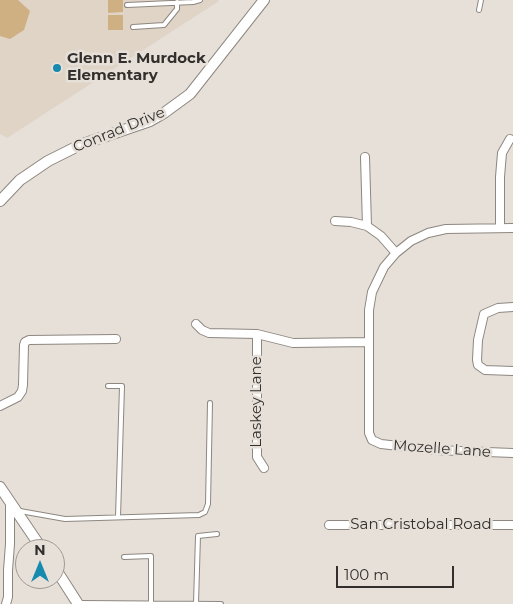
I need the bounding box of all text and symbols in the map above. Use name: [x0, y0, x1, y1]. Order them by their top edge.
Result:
place label: Glenn E. Murdock Elementary: [67, 50, 206, 85]
marker: Glenn E. Murdock Elementary: [51, 62, 63, 74]
street label: Conrad Drive: [70, 103, 168, 157]
street label: Laskey Lane: [248, 356, 266, 448]
street label: Mozelle Lane: [392, 437, 492, 461]
street label: San Cristobal Road: [350, 516, 492, 534]
north arrow: [15, 539, 65, 589]
text: N: [34, 541, 46, 559]
scale bar: [338, 556, 456, 588]
text: 100 m: [344, 565, 389, 584]

